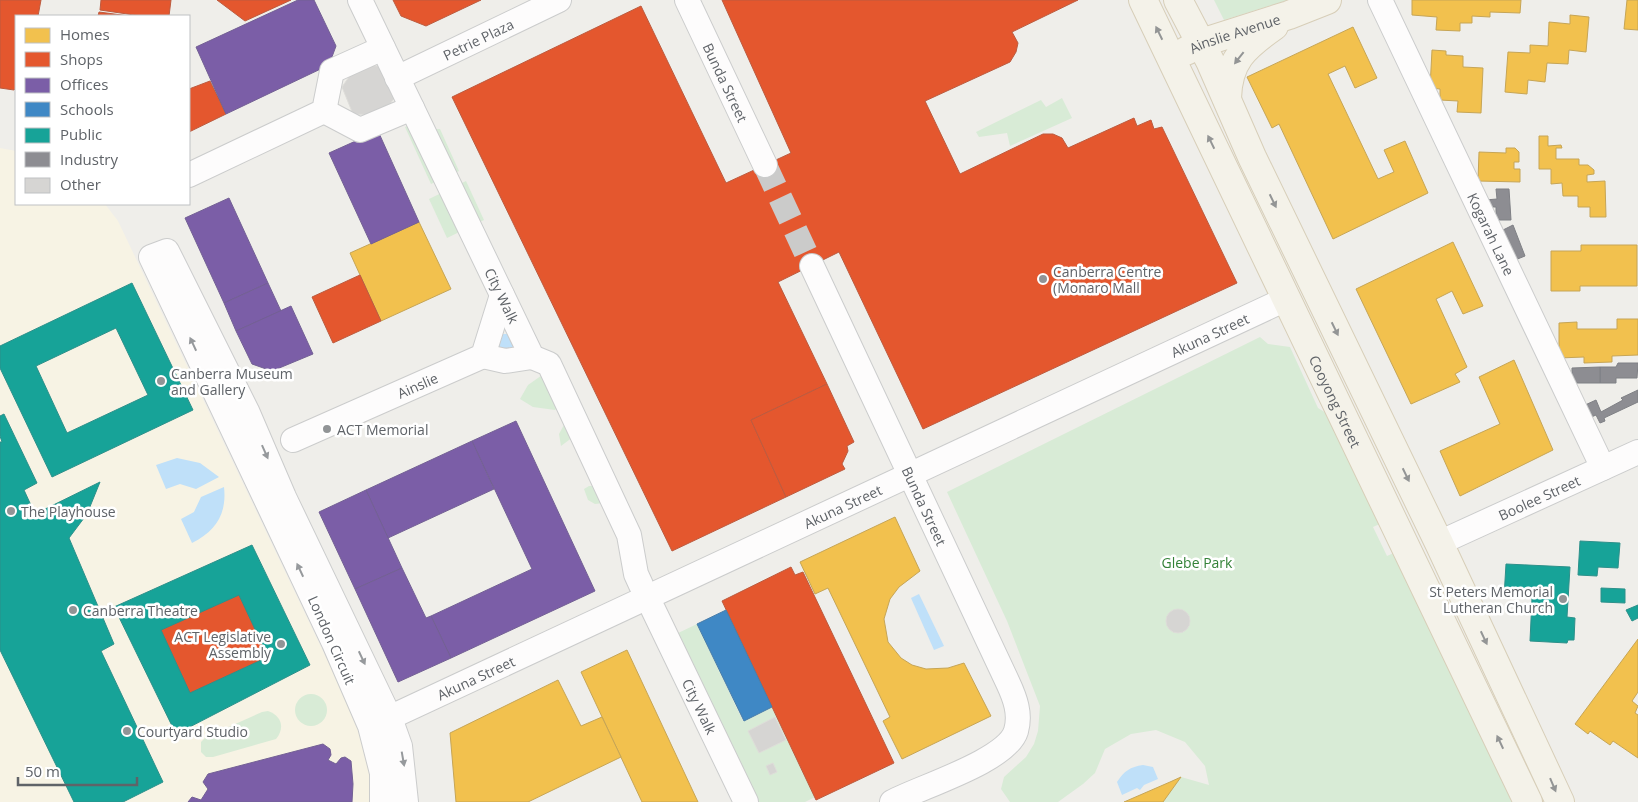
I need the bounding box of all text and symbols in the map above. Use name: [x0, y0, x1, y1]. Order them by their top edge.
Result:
street label: Ainslie Avenue: [1185, 9, 1283, 57]
street label: Petrie Plaza: [440, 14, 517, 64]
legend: [15, 15, 190, 205]
text: Homes: [60, 24, 110, 44]
one-way arrow: [1155, 26, 1163, 40]
street label: Bunda Street: [699, 40, 753, 125]
text: Shops: [60, 49, 103, 69]
one-way arrow: [1233, 51, 1244, 64]
text: Offices: [60, 74, 108, 94]
text: Schools: [60, 99, 114, 119]
text: Public: [60, 124, 102, 144]
one-way arrow: [1207, 135, 1215, 149]
text: Industry: [60, 149, 118, 169]
text: Other: [60, 174, 101, 194]
street label: Kogarah Lane: [1464, 189, 1519, 279]
one-way arrow: [1269, 194, 1277, 209]
place label: Canberra Centre (Monaro Mall: [1053, 262, 1161, 297]
street label: City Walk: [481, 264, 524, 327]
marker: Canberra Centre (Monaro Mall: [1037, 273, 1049, 285]
street label: Akuna Street: [1167, 308, 1252, 361]
one-way arrow: [1332, 322, 1340, 336]
one-way arrow: [188, 337, 196, 351]
street label: Cooyong Street: [1305, 352, 1366, 450]
place label: Canberra Museum and Gallery: [171, 364, 293, 399]
street label: Ainslie: [394, 368, 441, 402]
marker: Canberra Museum and Gallery: [155, 375, 167, 387]
place label: ACT Memorial: [337, 420, 428, 439]
marker: ACT Memorial: [321, 423, 333, 435]
one-way arrow: [261, 445, 269, 459]
street label: Bunda Street: [898, 463, 951, 549]
one-way arrow: [1402, 468, 1410, 482]
street label: Boolee Street: [1495, 470, 1583, 524]
street label: Akuna Street: [801, 480, 885, 532]
place label: The Playhouse: [21, 502, 116, 521]
marker: The Playhouse: [5, 505, 17, 517]
park label: Glebe Park: [1162, 553, 1233, 572]
one-way arrow: [296, 563, 304, 577]
place label: St Peters Memorial Lutheran Church: [1429, 582, 1553, 617]
street label: London Circuit: [304, 593, 360, 687]
marker: St Peters Memorial Lutheran Church: [1557, 593, 1569, 605]
place label: Canberra Theatre: [83, 601, 198, 620]
marker: Canberra Theatre: [67, 604, 79, 616]
place label: ACT Legislative Assembly: [174, 627, 272, 662]
one-way arrow: [1480, 631, 1488, 645]
marker: ACT Legislative Assembly: [275, 638, 287, 650]
one-way arrow: [358, 651, 366, 665]
street label: Akuna Street: [434, 651, 518, 704]
street label: City Walk: [678, 675, 722, 738]
place label: Courtyard Studio: [137, 722, 248, 741]
marker: Courtyard Studio: [121, 725, 133, 737]
one-way arrow: [1495, 735, 1503, 749]
one-way arrow: [399, 751, 407, 767]
scale bar: [18, 754, 136, 786]
text: 50 m: [25, 761, 60, 781]
one-way arrow: [1549, 778, 1557, 793]

